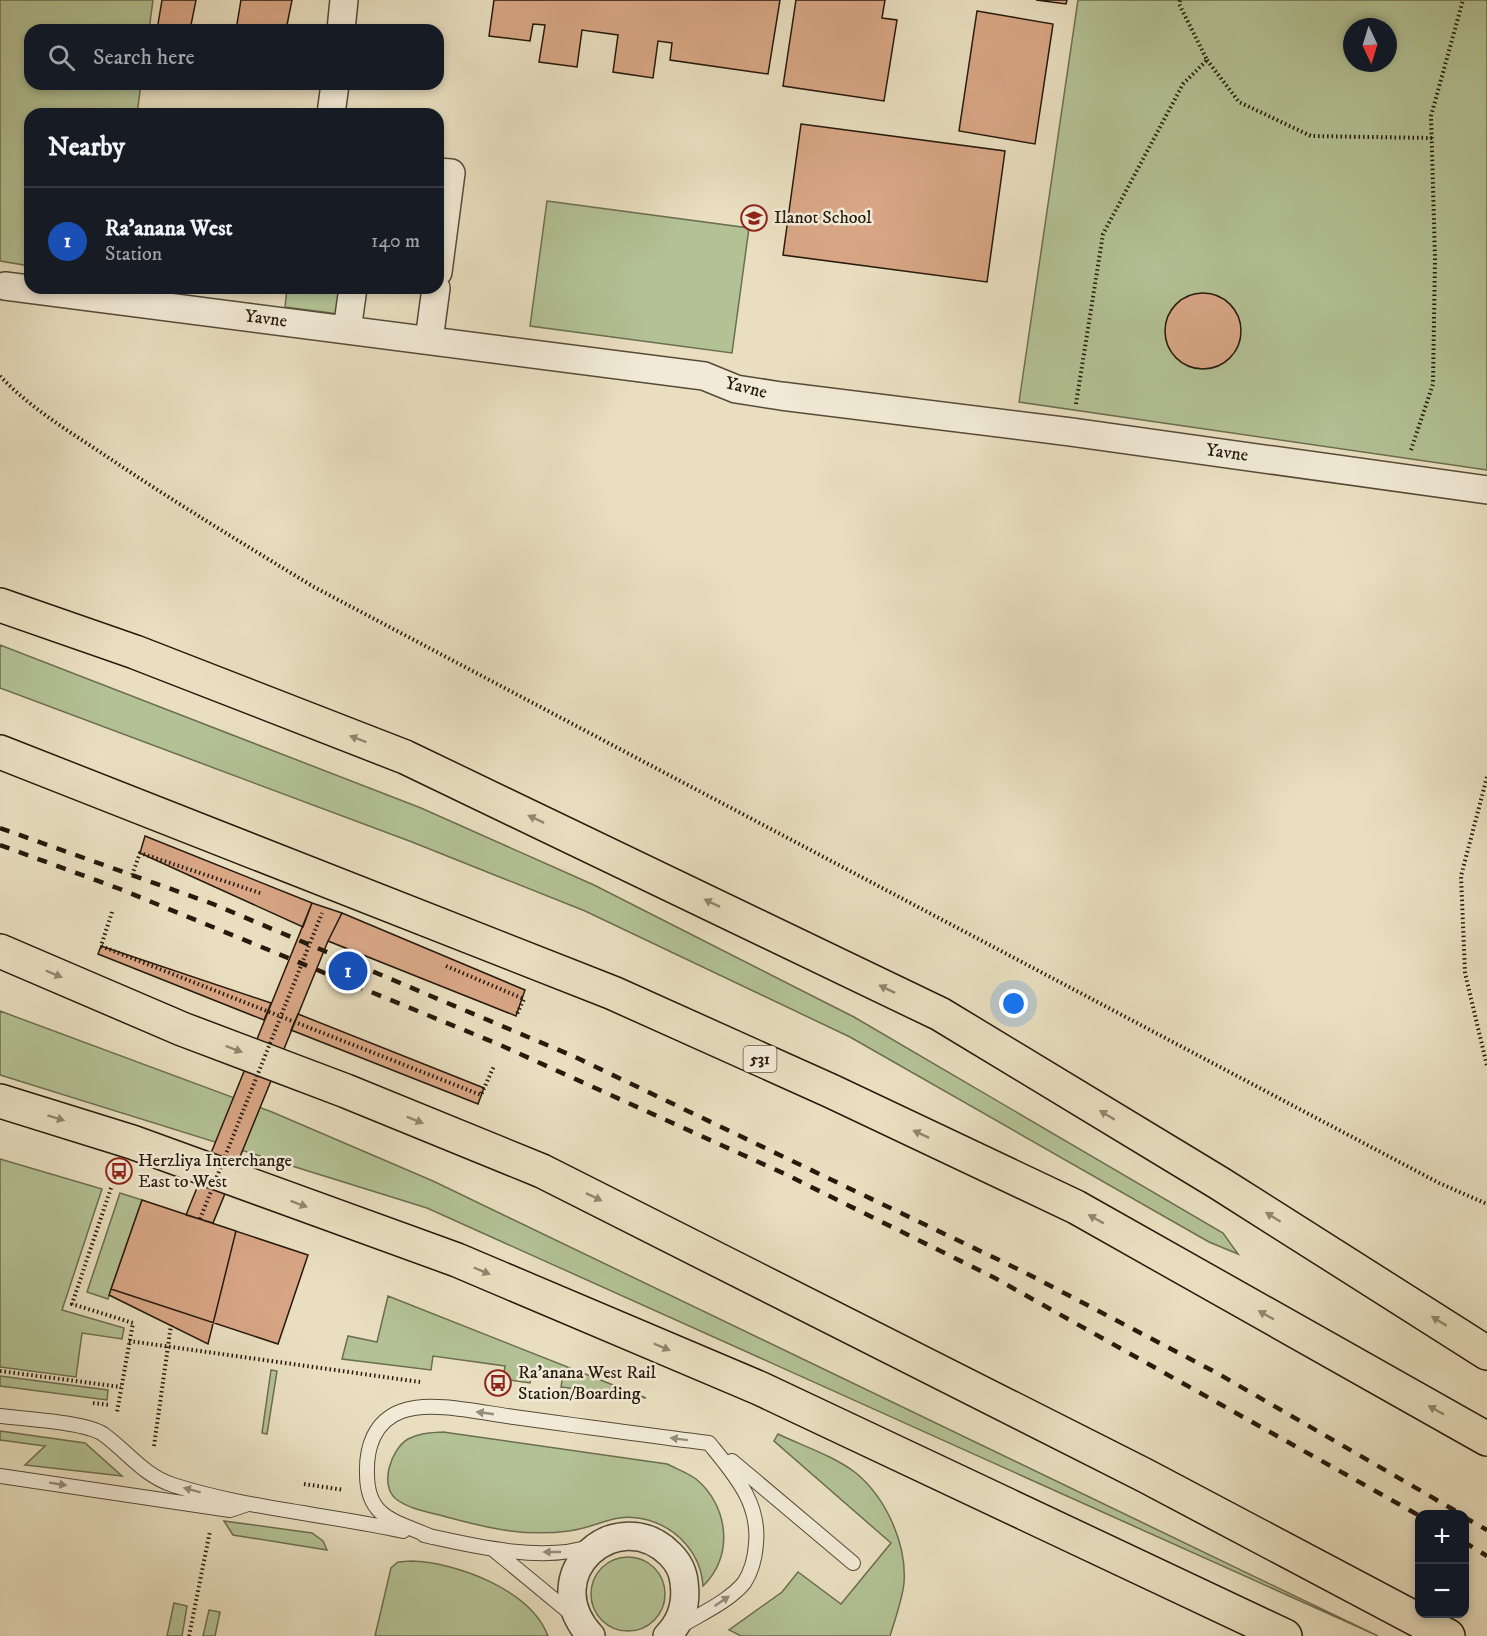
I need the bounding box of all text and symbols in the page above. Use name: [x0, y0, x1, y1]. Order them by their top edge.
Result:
north arrow: [1343, 18, 1397, 72]
search box: [24, 24, 444, 90]
icon: search: [45, 41, 78, 74]
text: Search here: [93, 44, 195, 71]
text: Nearby: [48, 131, 125, 164]
school or university icon: Ilanot School: [739, 203, 769, 233]
place label: Ilanot School: [774, 207, 872, 229]
text: Ra'anana West: [105, 215, 233, 242]
text: 1: [64, 229, 71, 254]
text: 140 m: [371, 229, 420, 254]
text: Station: [105, 242, 162, 267]
street label: Yavne: [244, 305, 288, 333]
street label: Yavne: [723, 372, 769, 404]
street label: Yavne: [1204, 439, 1250, 467]
one-way arrow: [349, 734, 367, 743]
one-way arrow: [527, 815, 544, 824]
one-way arrow: [703, 899, 720, 908]
pin: 1: [328, 948, 368, 994]
one-way arrow: [45, 969, 63, 979]
one-way arrow: [879, 984, 896, 993]
your location: [999, 989, 1028, 1018]
one-way arrow: [225, 1045, 243, 1054]
road number: 531: [744, 1046, 777, 1072]
one-way arrow: [1099, 1110, 1115, 1121]
one-way arrow: [47, 1114, 65, 1123]
one-way arrow: [407, 1115, 425, 1125]
one-way arrow: [912, 1129, 929, 1138]
place label: Herzliya Interchange East to West: [138, 1150, 292, 1193]
bus stop icon: Herzliya Interchange East to West: [104, 1156, 134, 1186]
one-way arrow: [586, 1193, 603, 1202]
one-way arrow: [290, 1199, 308, 1209]
one-way arrow: [1265, 1211, 1282, 1222]
one-way arrow: [1087, 1214, 1104, 1224]
one-way arrow: [474, 1266, 492, 1276]
one-way arrow: [1257, 1310, 1274, 1320]
one-way arrow: [1430, 1315, 1447, 1326]
one-way arrow: [653, 1343, 671, 1352]
place label: Ra'anana West Rail Station/Boarding: [518, 1362, 656, 1405]
bus stop icon: Ra'anana West Rail Station/Boarding: [483, 1368, 513, 1398]
one-way arrow: [1427, 1405, 1444, 1415]
one-way arrow: [476, 1409, 495, 1418]
one-way arrow: [669, 1435, 688, 1444]
one-way arrow: [48, 1480, 67, 1489]
one-way arrow: [183, 1485, 201, 1494]
map controls: [1415, 1510, 1469, 1618]
button: +: [1415, 1510, 1469, 1564]
one-way arrow: [543, 1547, 562, 1557]
button: −: [1415, 1564, 1469, 1618]
one-way arrow: [713, 1595, 730, 1606]

